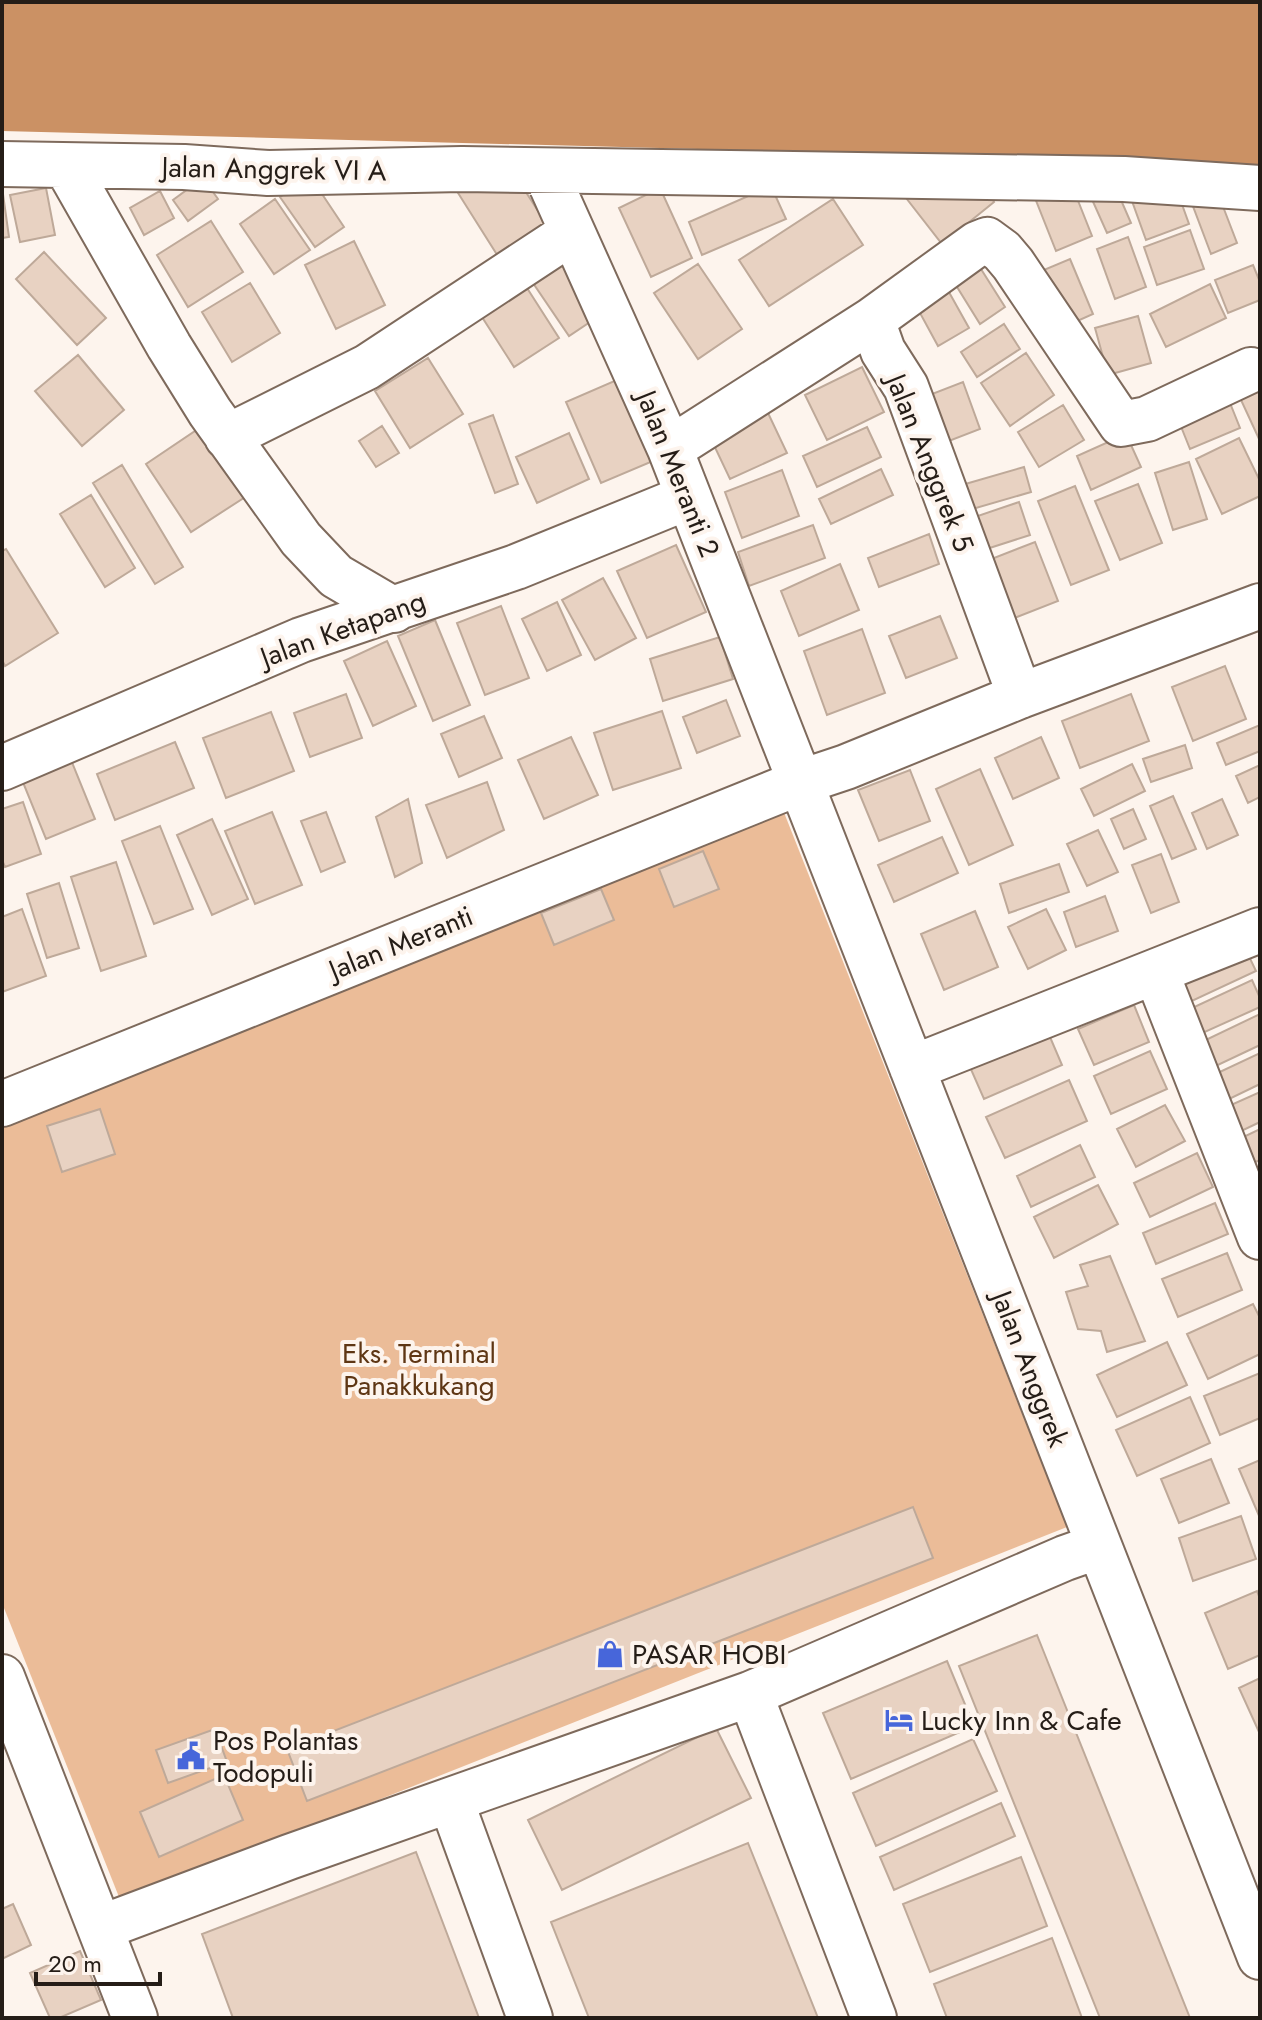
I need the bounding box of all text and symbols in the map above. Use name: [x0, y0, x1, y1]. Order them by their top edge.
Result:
street label: Jalan Anggrek VI A: [157, 146, 387, 191]
street label: Jalan Anggrek 5: [874, 364, 984, 558]
street label: Jalan Meranti 2: [624, 381, 730, 563]
street label: Jalan Ketapang: [251, 580, 431, 679]
street label: Jalan Meranti: [319, 896, 479, 992]
street label: Jalan Anggrek: [980, 1281, 1079, 1454]
park label: Eks. Terminal Panakkukang: [342, 1333, 496, 1406]
place label: PASAR HOBI: [632, 1634, 786, 1675]
shop icon: PASAR HOBI: [595, 1639, 625, 1669]
place label: Lucky Inn & Cafe: [921, 1700, 1122, 1741]
hotel icon: Lucky Inn & Cafe: [884, 1705, 914, 1735]
place label: Pos Polantas Todopuli: [213, 1720, 358, 1793]
public building icon: Pos Polantas Todopuli: [176, 1741, 206, 1771]
scale bar: [36, 1936, 160, 1986]
text: 20 m: [48, 1946, 102, 1981]

